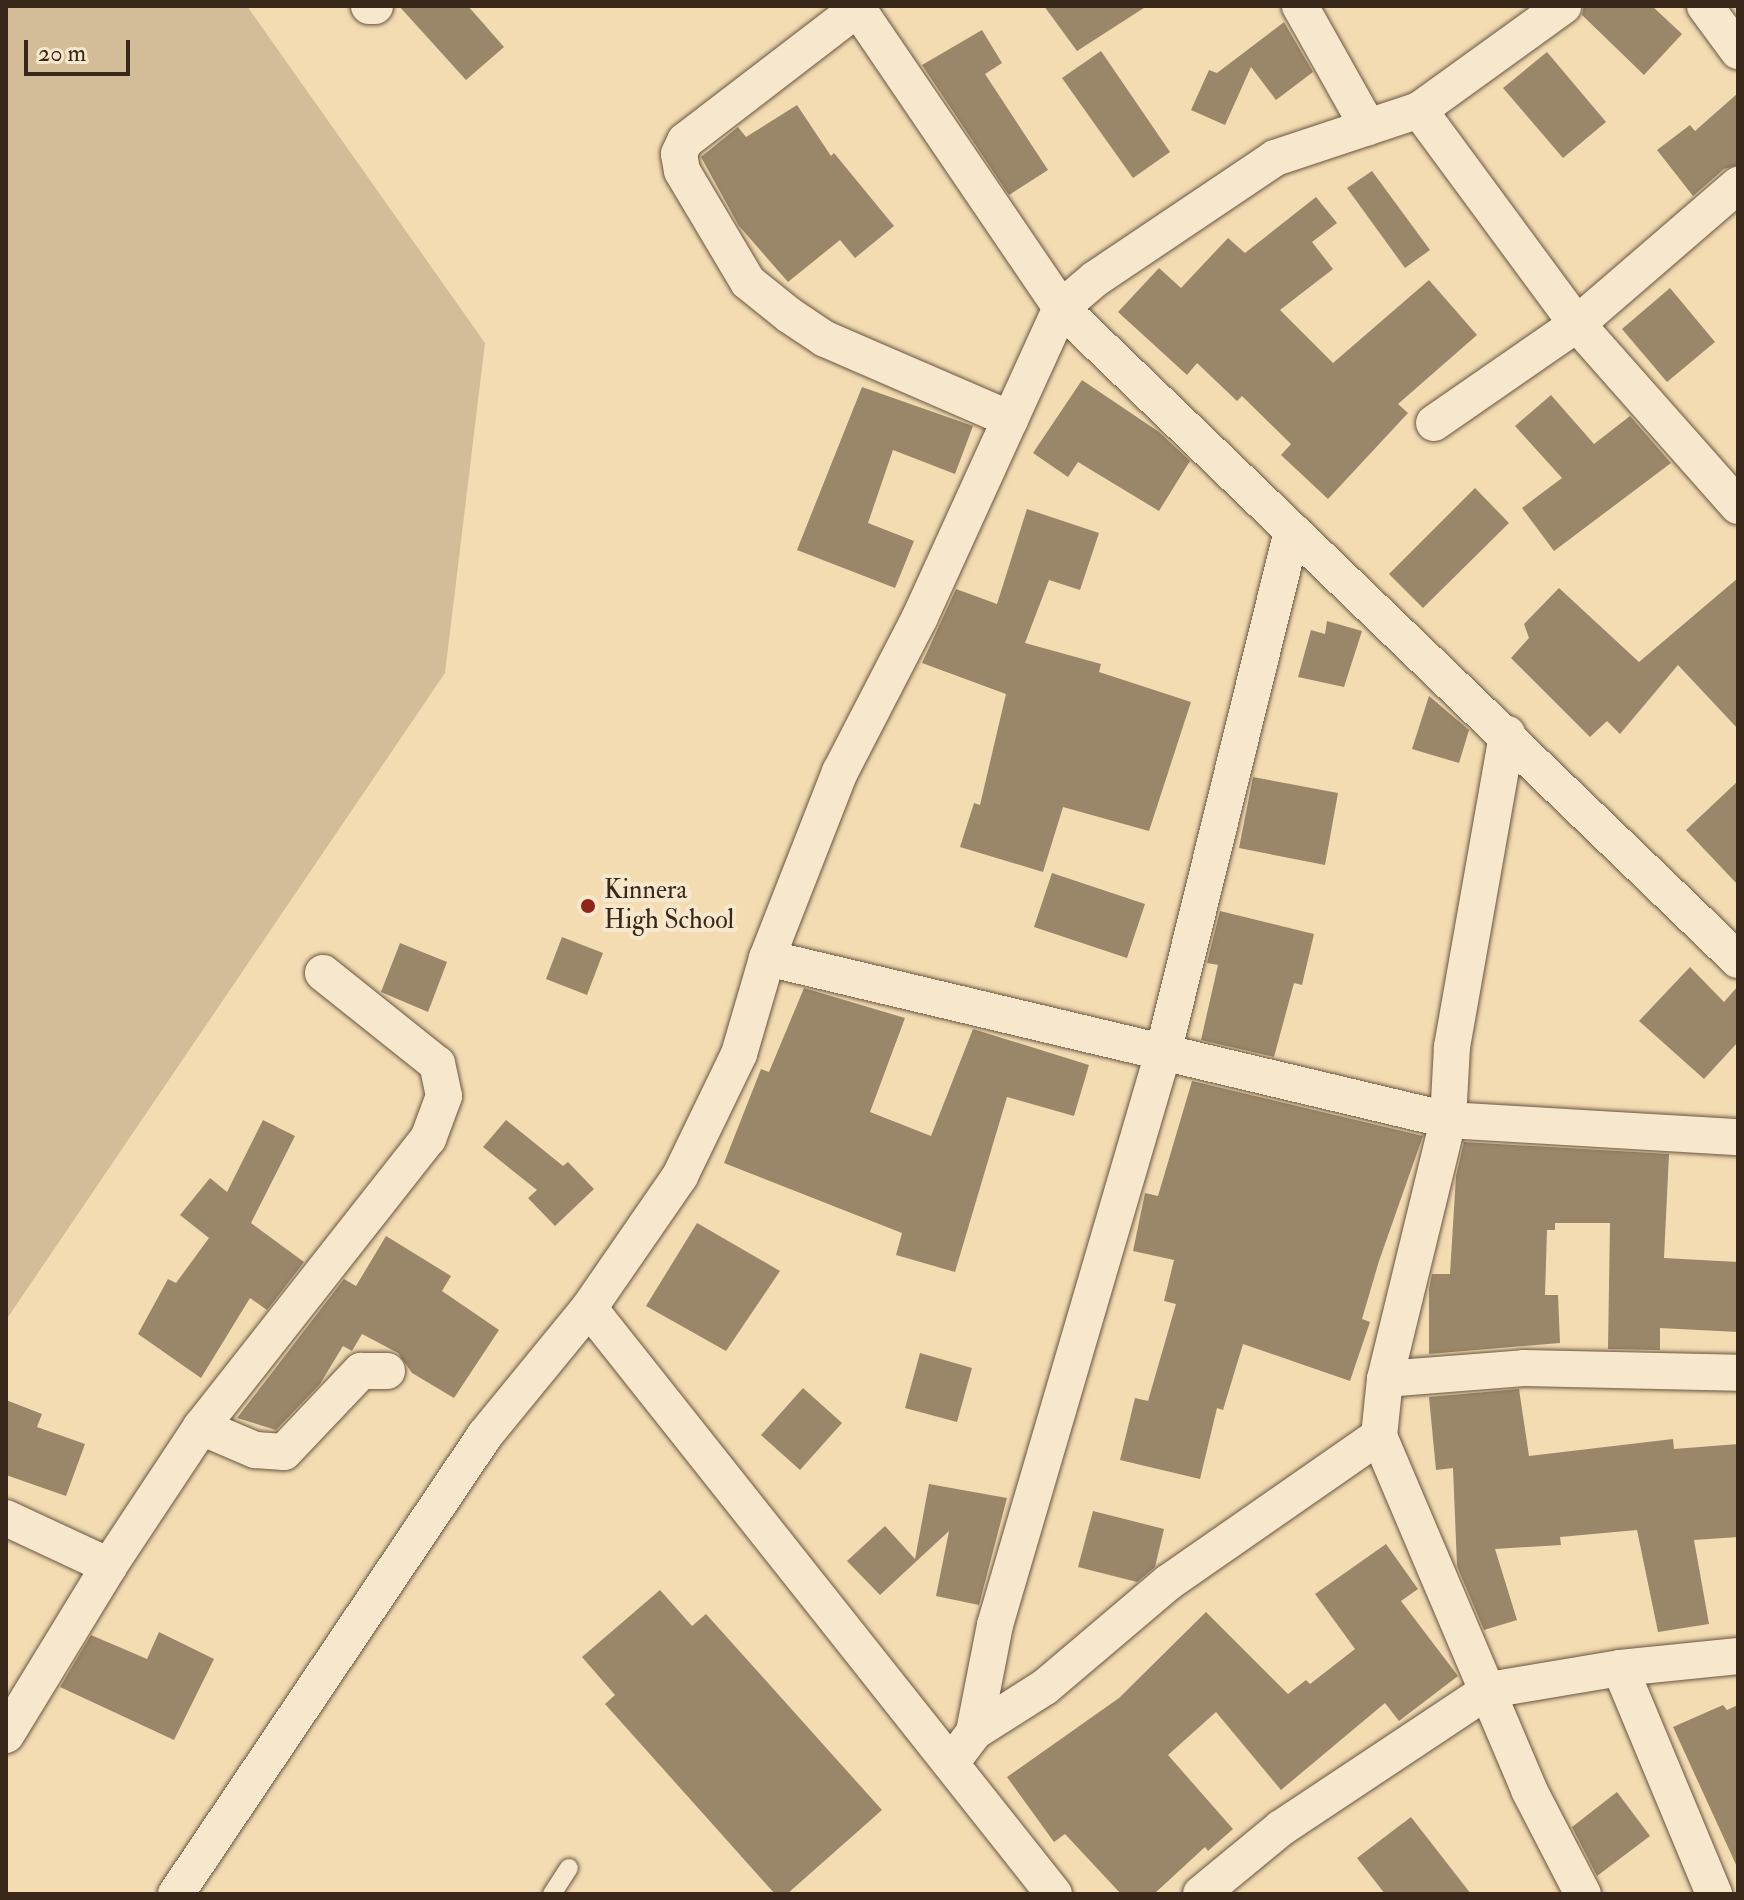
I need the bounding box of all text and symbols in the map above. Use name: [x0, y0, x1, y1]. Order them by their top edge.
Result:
scale bar: [28, 24, 134, 74]
text: 20 m: [38, 38, 86, 69]
place label: Kinnera High School: [604, 875, 734, 936]
marker: Kinnera High School: [579, 897, 597, 915]

